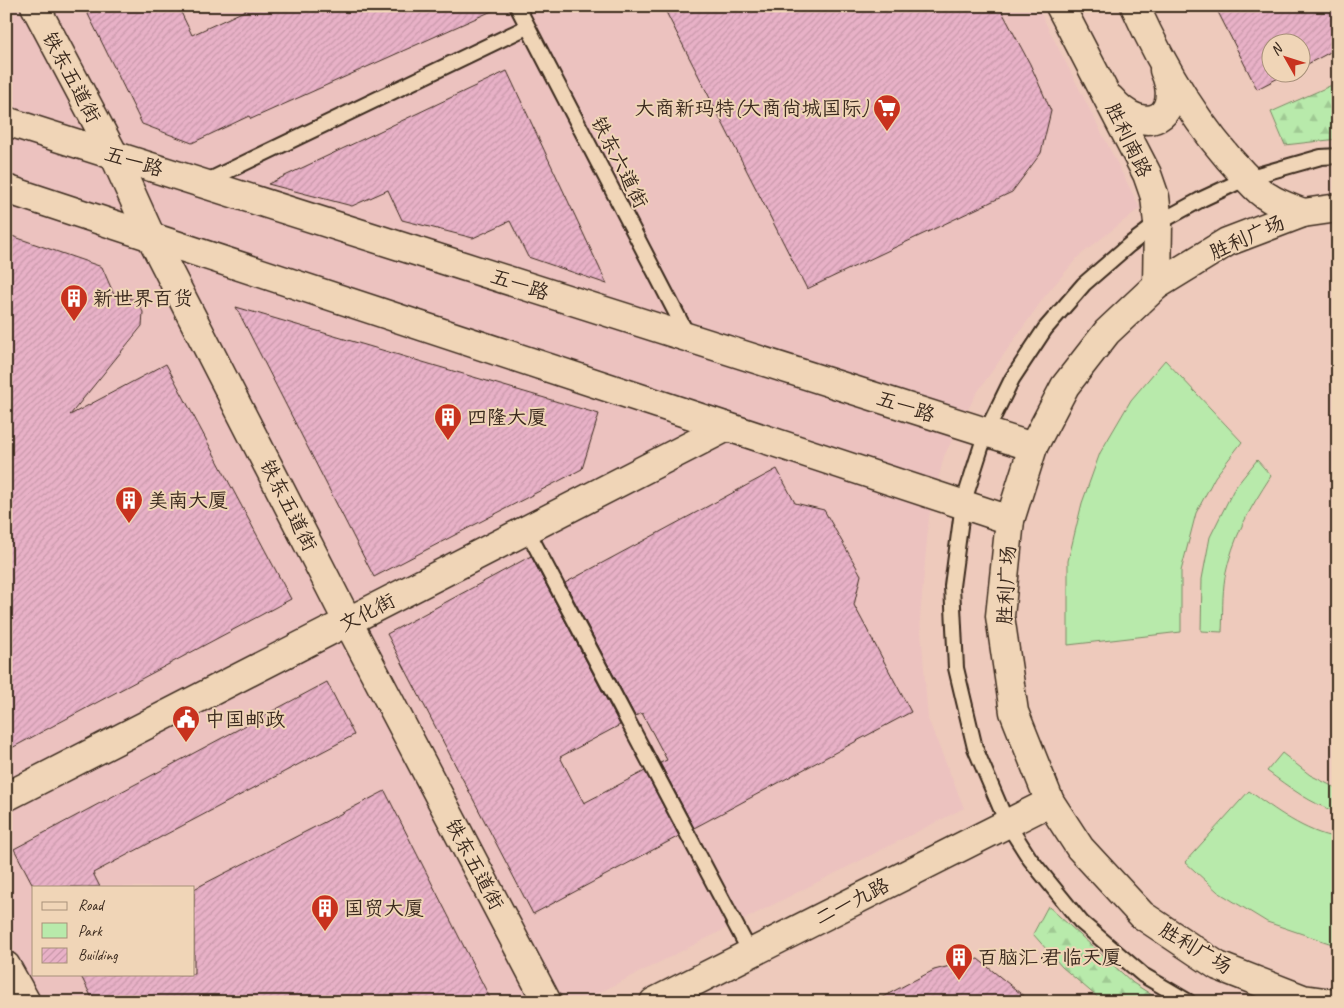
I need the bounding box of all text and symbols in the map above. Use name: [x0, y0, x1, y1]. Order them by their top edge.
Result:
street label: 铁东五道街: [37, 27, 106, 127]
north arrow: [1262, 32, 1312, 82]
text: N: [1267, 40, 1287, 59]
supermarket icon: 大商新玛特(大商尚城国际): [872, 93, 902, 132]
place label: 大商新玛特(大商尚城国际): [635, 96, 869, 121]
street label: 胜利南路: [1100, 99, 1158, 183]
street label: 铁东六道街: [586, 112, 653, 212]
street label: 五一路: [102, 141, 167, 182]
street label: 胜利广场: [1206, 210, 1289, 265]
street label: 五一路: [487, 263, 553, 306]
building icon: 新世界百货: [59, 283, 89, 322]
place label: 新世界百货: [93, 286, 193, 311]
street label: 五一路: [873, 385, 939, 428]
building icon: 四隆大厦: [433, 402, 463, 441]
place label: 四隆大厦: [467, 405, 547, 430]
street label: 铁东五道街: [255, 455, 322, 555]
building icon: 美南大厦: [114, 485, 144, 524]
place label: 美南大厦: [148, 488, 228, 513]
street label: 胜利广场: [992, 544, 1021, 626]
street label: 文化街: [335, 588, 400, 637]
public building icon: 中国邮政: [171, 704, 201, 743]
place label: 中国邮政: [205, 707, 285, 732]
street label: 铁东五道街: [440, 814, 509, 914]
street label: 二一九路: [811, 872, 894, 931]
legend: [32, 886, 195, 976]
building icon: 国贸大厦: [310, 893, 340, 932]
text: Road: [78, 896, 105, 915]
place label: 国贸大厦: [344, 896, 424, 921]
street label: 胜利广场: [1155, 917, 1236, 980]
text: Park: [78, 922, 103, 941]
building icon: 百脑汇·君临天厦: [944, 942, 974, 981]
place label: 百脑汇·君临天厦: [978, 945, 1122, 970]
text: Building: [78, 946, 118, 965]

